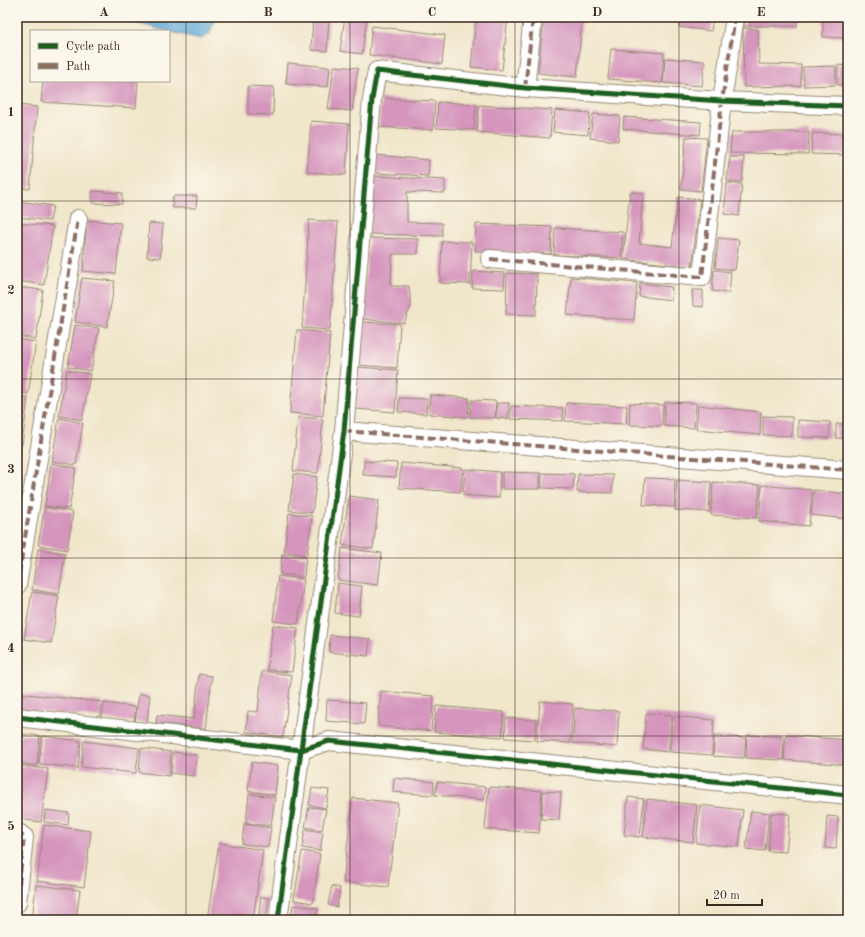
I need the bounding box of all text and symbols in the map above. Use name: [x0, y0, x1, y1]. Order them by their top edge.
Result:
text: A: [99, 6, 109, 19]
text: B: [263, 6, 273, 19]
text: C: [428, 6, 436, 19]
text: D: [592, 6, 602, 19]
text: E: [757, 6, 766, 19]
legend: [30, 30, 170, 82]
text: Cycle path: [66, 41, 121, 53]
text: Path: [66, 61, 91, 73]
text: 1: [7, 106, 15, 119]
text: 2: [7, 284, 15, 297]
text: 3: [7, 463, 15, 476]
text: 4: [7, 642, 15, 655]
text: 5: [7, 820, 15, 833]
scale bar: [707, 881, 762, 907]
text: 20 m: [713, 890, 740, 902]

